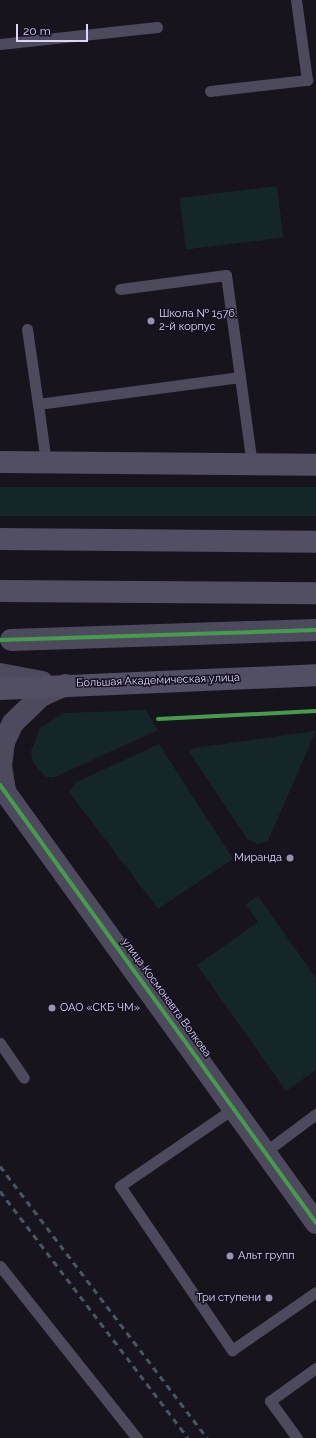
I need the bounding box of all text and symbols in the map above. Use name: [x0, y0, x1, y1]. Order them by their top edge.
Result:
scale bar: [18, 16, 90, 42]
text: 20 m: [23, 24, 51, 38]
place label: Школа № 1576. 2-й корпус: [159, 308, 237, 334]
marker: Школа № 1576. 2-й корпус: [146, 316, 156, 326]
street label: Большая Академическая улица: [76, 672, 240, 690]
place label: Миранда: [234, 851, 282, 865]
marker: Миранда: [285, 853, 295, 863]
street label: улица Космонавта Волкова: [118, 936, 214, 1060]
place label: ОАО «СКБ ЧМ»: [60, 1001, 140, 1015]
marker: ОАО «СКБ ЧМ»: [47, 1003, 57, 1013]
place label: Альт групп: [238, 1249, 295, 1263]
marker: Альт групп: [225, 1251, 235, 1261]
place label: Три ступени: [196, 1291, 261, 1305]
marker: Три ступени: [264, 1293, 274, 1303]

